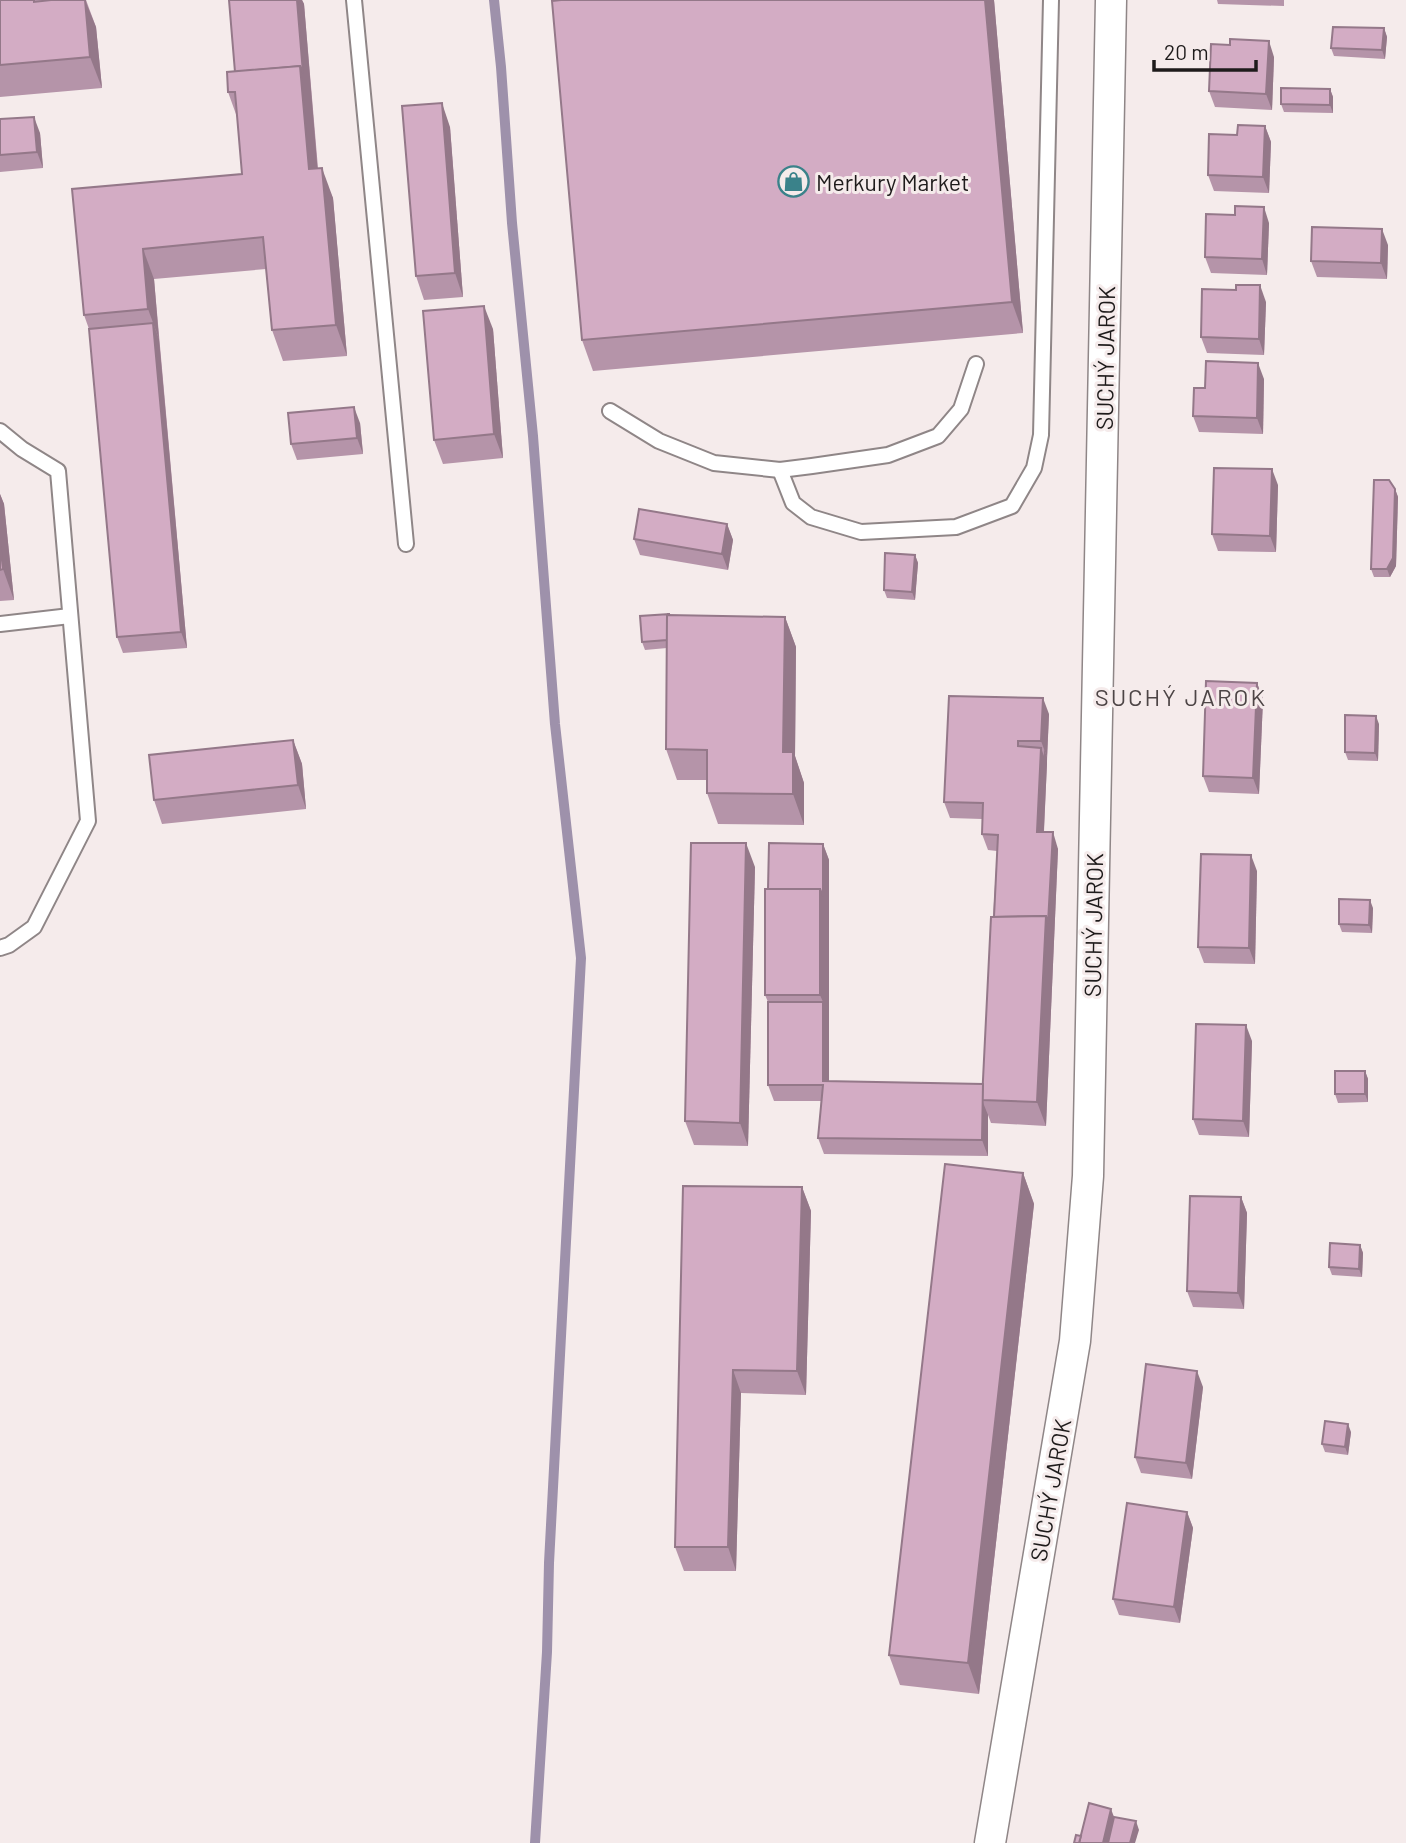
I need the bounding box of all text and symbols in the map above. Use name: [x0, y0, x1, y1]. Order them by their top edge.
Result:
scale bar: [1154, 28, 1256, 72]
text: 20 m: [1164, 39, 1209, 64]
shop icon: Merkury Market: [776, 165, 810, 199]
place label: Merkury Market: [816, 168, 969, 196]
street label: SUCHÝ JAROK: [1090, 286, 1120, 430]
district label: SUCHÝ JAROK: [1095, 682, 1267, 711]
street label: SUCHÝ JAROK: [1078, 853, 1108, 997]
street label: SUCHÝ JAROK: [1024, 1417, 1076, 1563]

